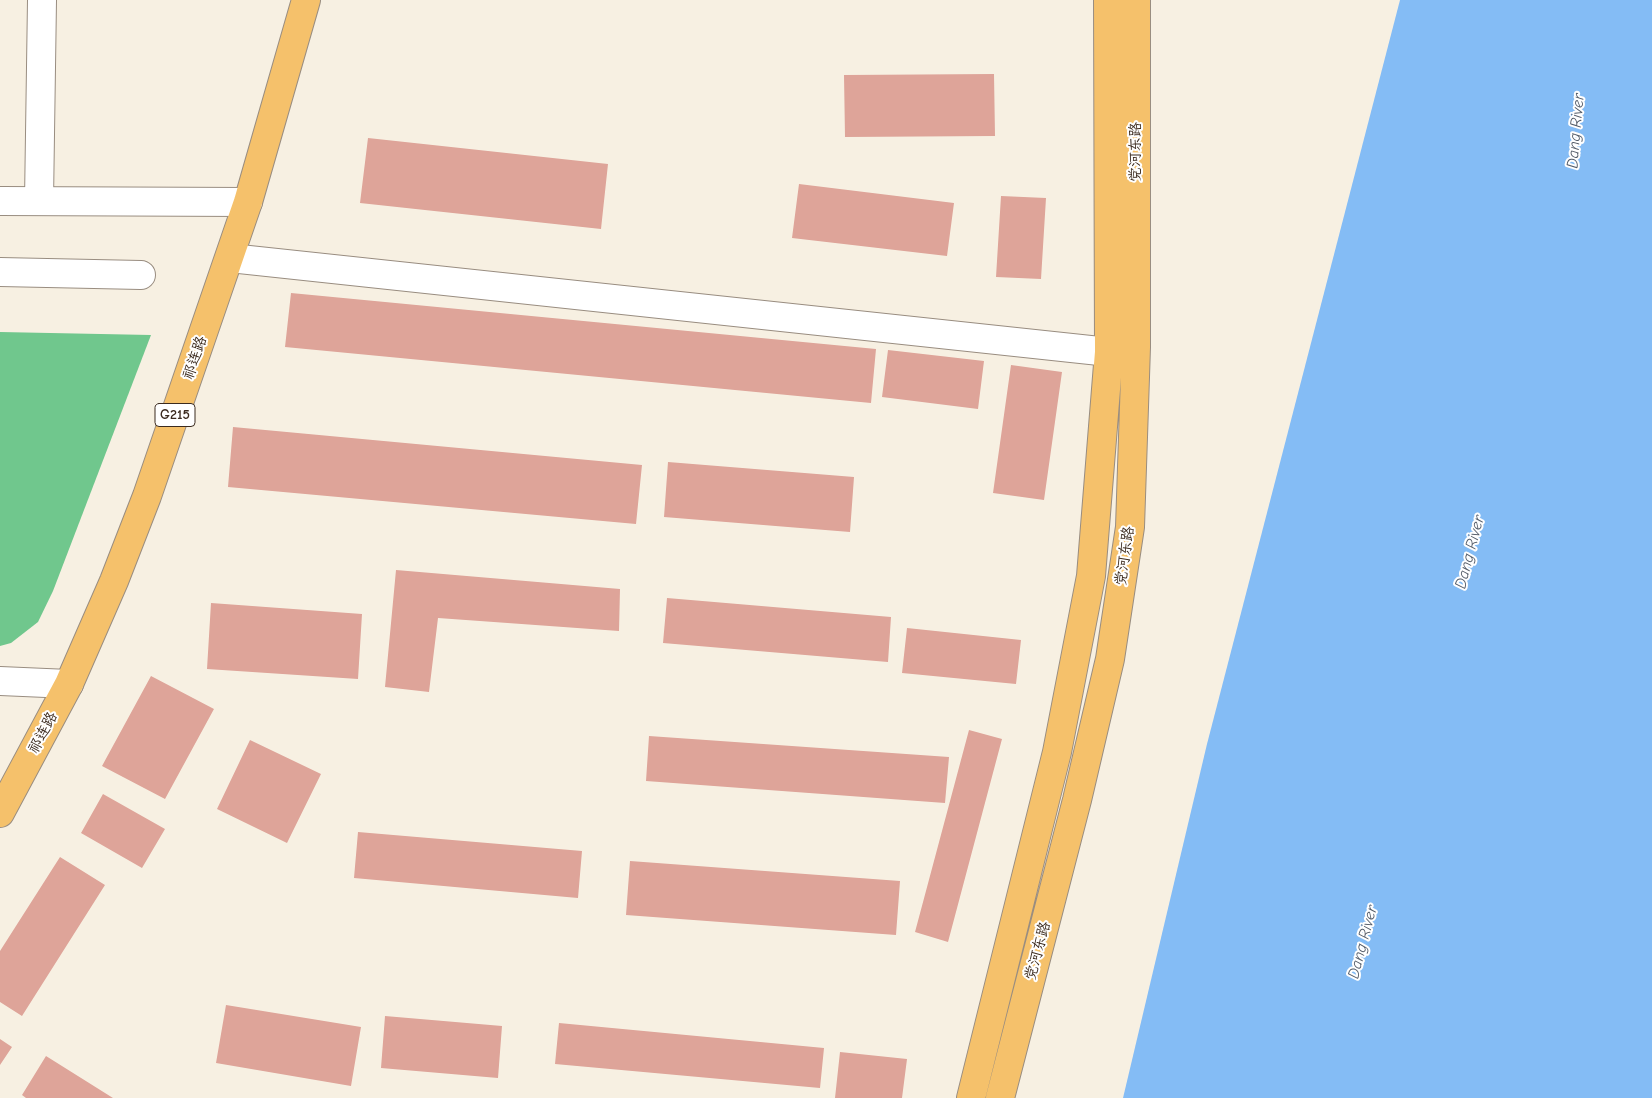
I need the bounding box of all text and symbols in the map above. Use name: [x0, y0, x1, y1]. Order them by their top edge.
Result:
water label: Dang River: [1563, 93, 1589, 169]
street label: 党河东路: [1127, 122, 1145, 182]
street label: 祁连路: [179, 334, 211, 382]
road number: G215: [155, 404, 195, 426]
water label: Dang River: [1451, 513, 1489, 591]
street label: 党河东路: [1112, 525, 1138, 587]
street label: 祁连路: [24, 709, 62, 757]
water label: Dang River: [1344, 903, 1382, 981]
street label: 党河东路: [1022, 920, 1054, 982]

